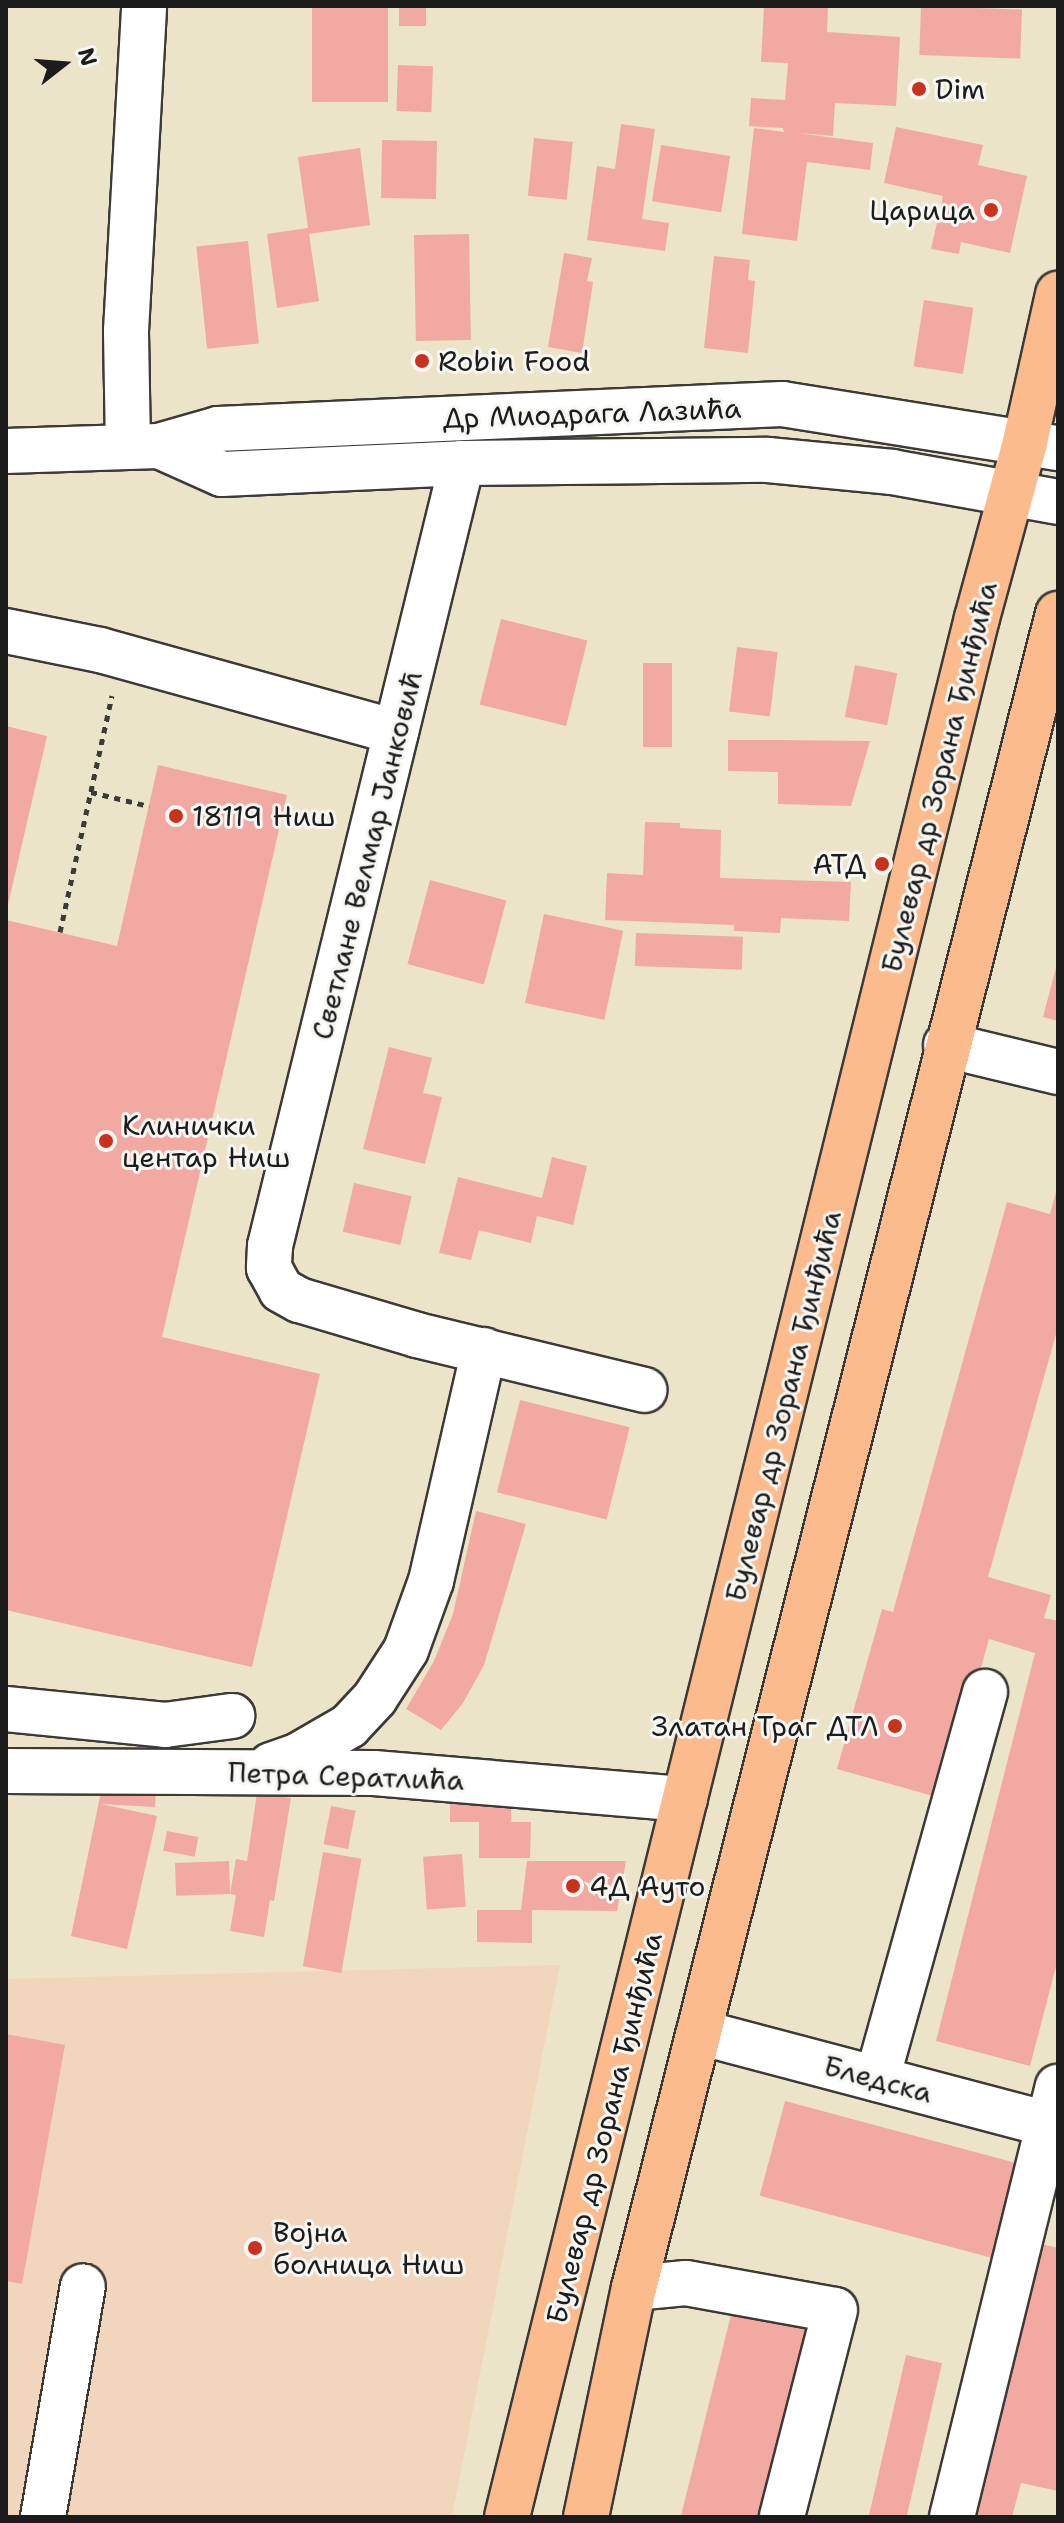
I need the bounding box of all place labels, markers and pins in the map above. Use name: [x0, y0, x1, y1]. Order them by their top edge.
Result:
place label: Dim: [935, 72, 985, 106]
marker: Dim: [910, 80, 928, 98]
place label: Царица: [869, 193, 975, 227]
marker: Царица: [982, 201, 1000, 219]
place label: Robin Food: [438, 344, 590, 378]
marker: Robin Food: [413, 352, 431, 370]
place label: 18119 Ниш: [192, 799, 335, 833]
marker: 18119 Ниш: [167, 807, 185, 825]
place label: АТД: [813, 847, 866, 881]
marker: АТД: [873, 855, 891, 873]
place label: Клинички центар Ниш: [122, 1108, 290, 1174]
marker: Клинички центар Ниш: [97, 1132, 115, 1150]
place label: Златан Траг ДТЛ: [652, 1709, 879, 1743]
marker: Златан Траг ДТЛ: [886, 1717, 904, 1735]
place label: 4Д Ауто: [589, 1869, 705, 1903]
marker: 4Д Ауто: [564, 1877, 582, 1895]
place label: Војна болница Ниш: [273, 2215, 464, 2281]
marker: Војна болница Ниш: [244, 2237, 266, 2259]

